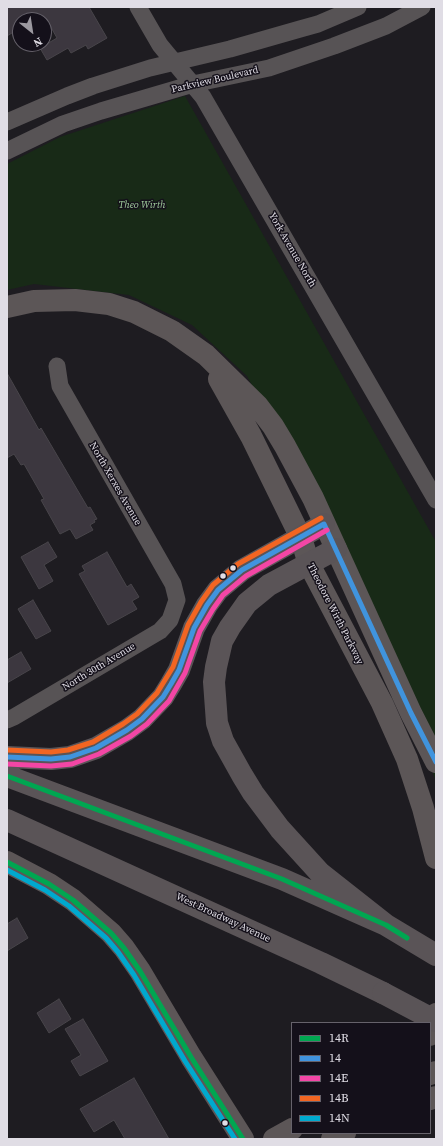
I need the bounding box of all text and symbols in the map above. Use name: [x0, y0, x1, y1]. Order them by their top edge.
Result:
north arrow: [12, 12, 52, 52]
text: N: [31, 33, 45, 50]
street label: Parkview Boulevard: [170, 64, 260, 96]
park label: Theo Wirth: [119, 199, 165, 211]
street label: York Avenue North: [266, 210, 318, 290]
street label: North Xerxes Avenue: [86, 440, 144, 528]
street label: Theodore Wirth Parkway: [304, 561, 366, 667]
unlabelled marker: [228, 563, 238, 573]
unlabelled marker: [218, 571, 228, 581]
street label: North 30th Avenue: [60, 640, 138, 694]
street label: West Broadway Avenue: [174, 891, 272, 945]
legend: [291, 1022, 431, 1134]
text: 14R: [329, 1030, 349, 1046]
text: 14: [329, 1050, 341, 1066]
text: 14E: [329, 1070, 348, 1086]
text: 14B: [329, 1090, 349, 1106]
text: 14N: [329, 1110, 350, 1126]
unlabelled marker: [220, 1118, 230, 1128]

